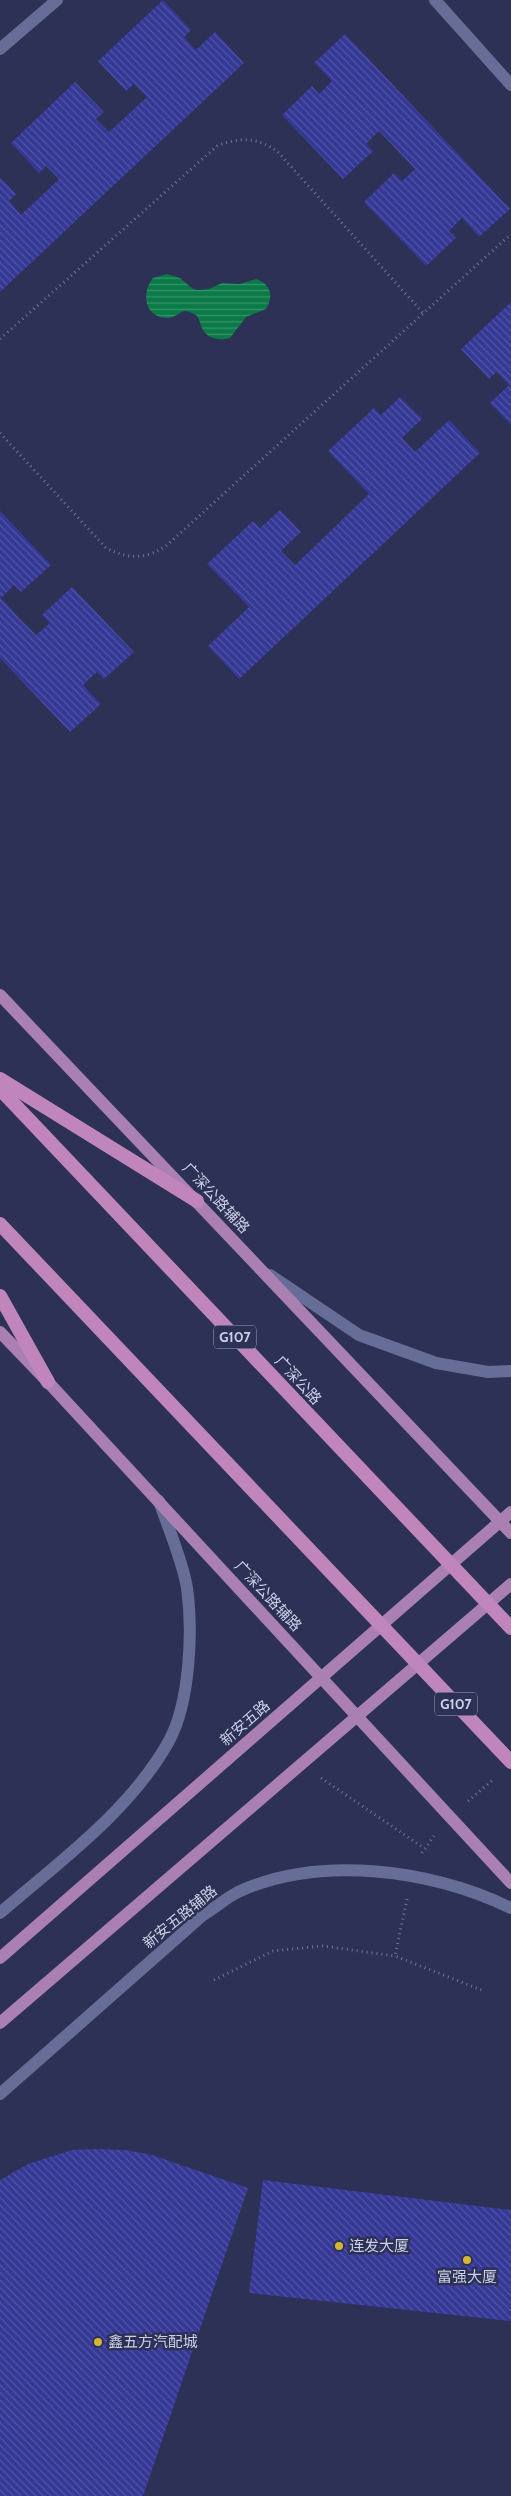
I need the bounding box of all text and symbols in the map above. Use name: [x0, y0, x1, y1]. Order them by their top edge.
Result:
street label: 广深公路辅路: [179, 1159, 253, 1237]
road number: G107: [214, 1325, 256, 1348]
street label: 广深公路: [271, 1352, 325, 1408]
street label: 广深公路辅路: [231, 1557, 305, 1635]
road number: G107: [435, 1692, 477, 1716]
street label: 新安五路: [216, 1697, 274, 1749]
street label: 新安五路辅路: [139, 1882, 221, 1952]
place label: 连发大厦: [349, 2237, 409, 2255]
marker: 连发大厦: [333, 2240, 345, 2252]
marker: 富强大厦: [461, 2254, 473, 2266]
place label: 富强大厦: [437, 2268, 497, 2286]
place label: 鑫五方汽配城: [108, 2333, 198, 2351]
marker: 鑫五方汽配城: [92, 2336, 104, 2348]

